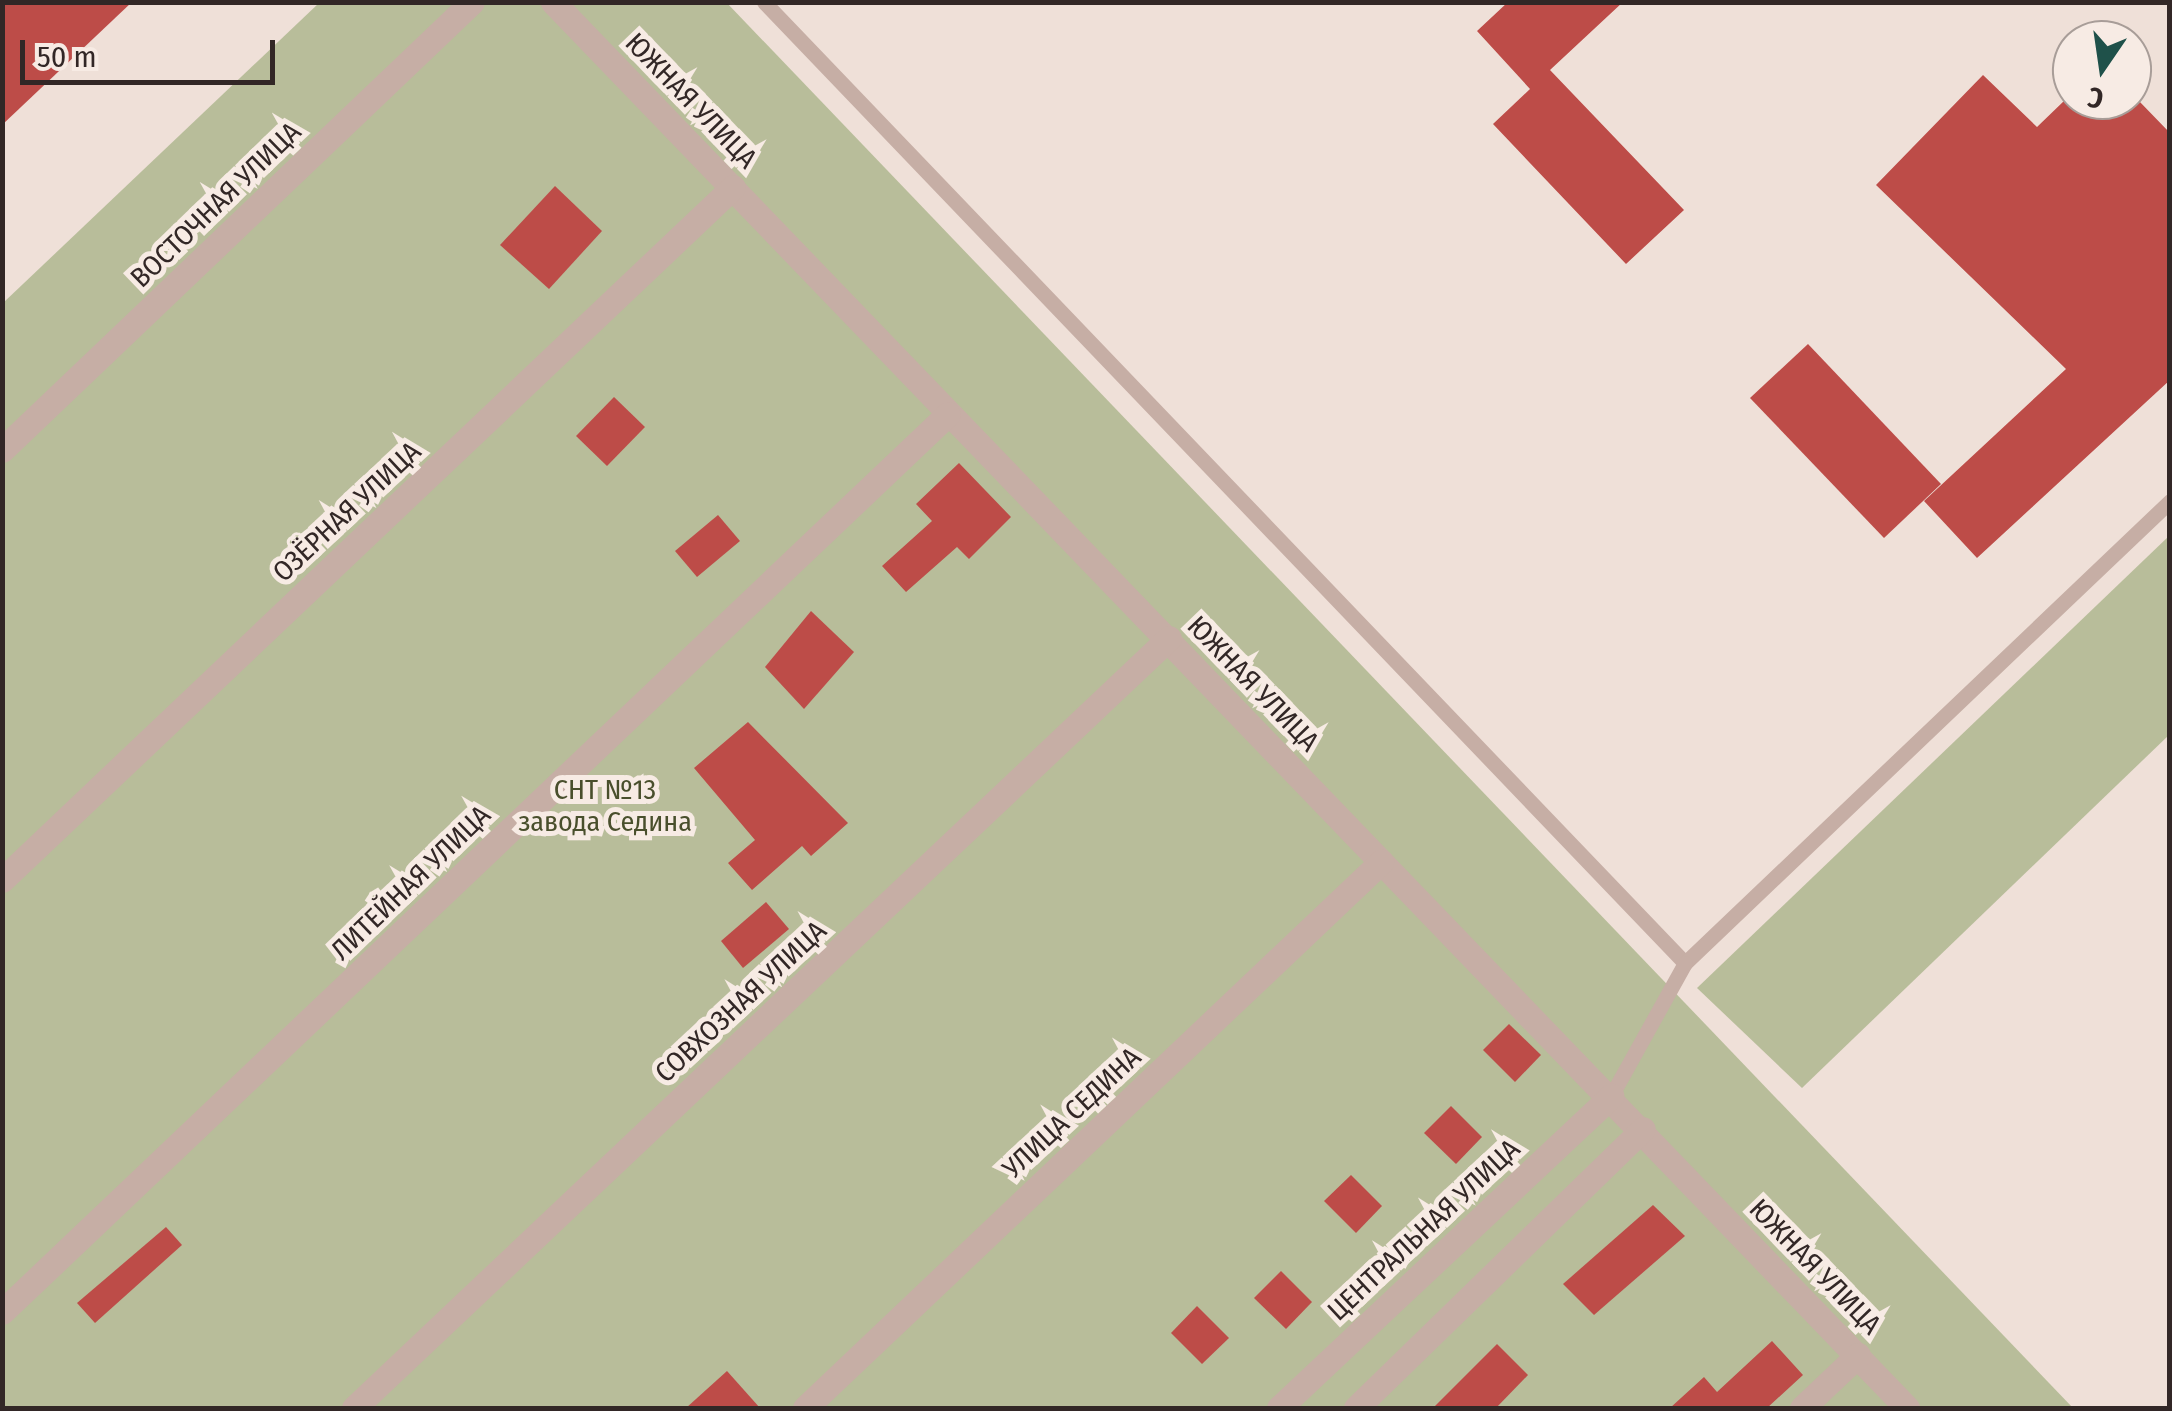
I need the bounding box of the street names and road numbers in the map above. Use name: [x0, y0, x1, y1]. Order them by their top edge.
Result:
street label: ЮЖНАЯ УЛИЦА: [618, 26, 764, 176]
street label: ВОСТОЧНАЯ УЛИЦА: [124, 115, 308, 295]
street label: ОЗЁРНАЯ УЛИЦА: [266, 435, 428, 589]
street label: ЮЖНАЯ УЛИЦА: [1180, 609, 1326, 759]
street label: ЛИТЕЙНАЯ УЛИЦА: [324, 799, 498, 967]
street label: СОВХОЗНАЯ УЛИЦА: [649, 914, 833, 1090]
street label: УЛИЦА СЕДИНА: [996, 1041, 1148, 1185]
street label: ЦЕНТРАЛЬНАЯ УЛИЦА: [1321, 1132, 1527, 1328]
street label: ЮЖНАЯ УЛИЦА: [1742, 1192, 1888, 1342]

